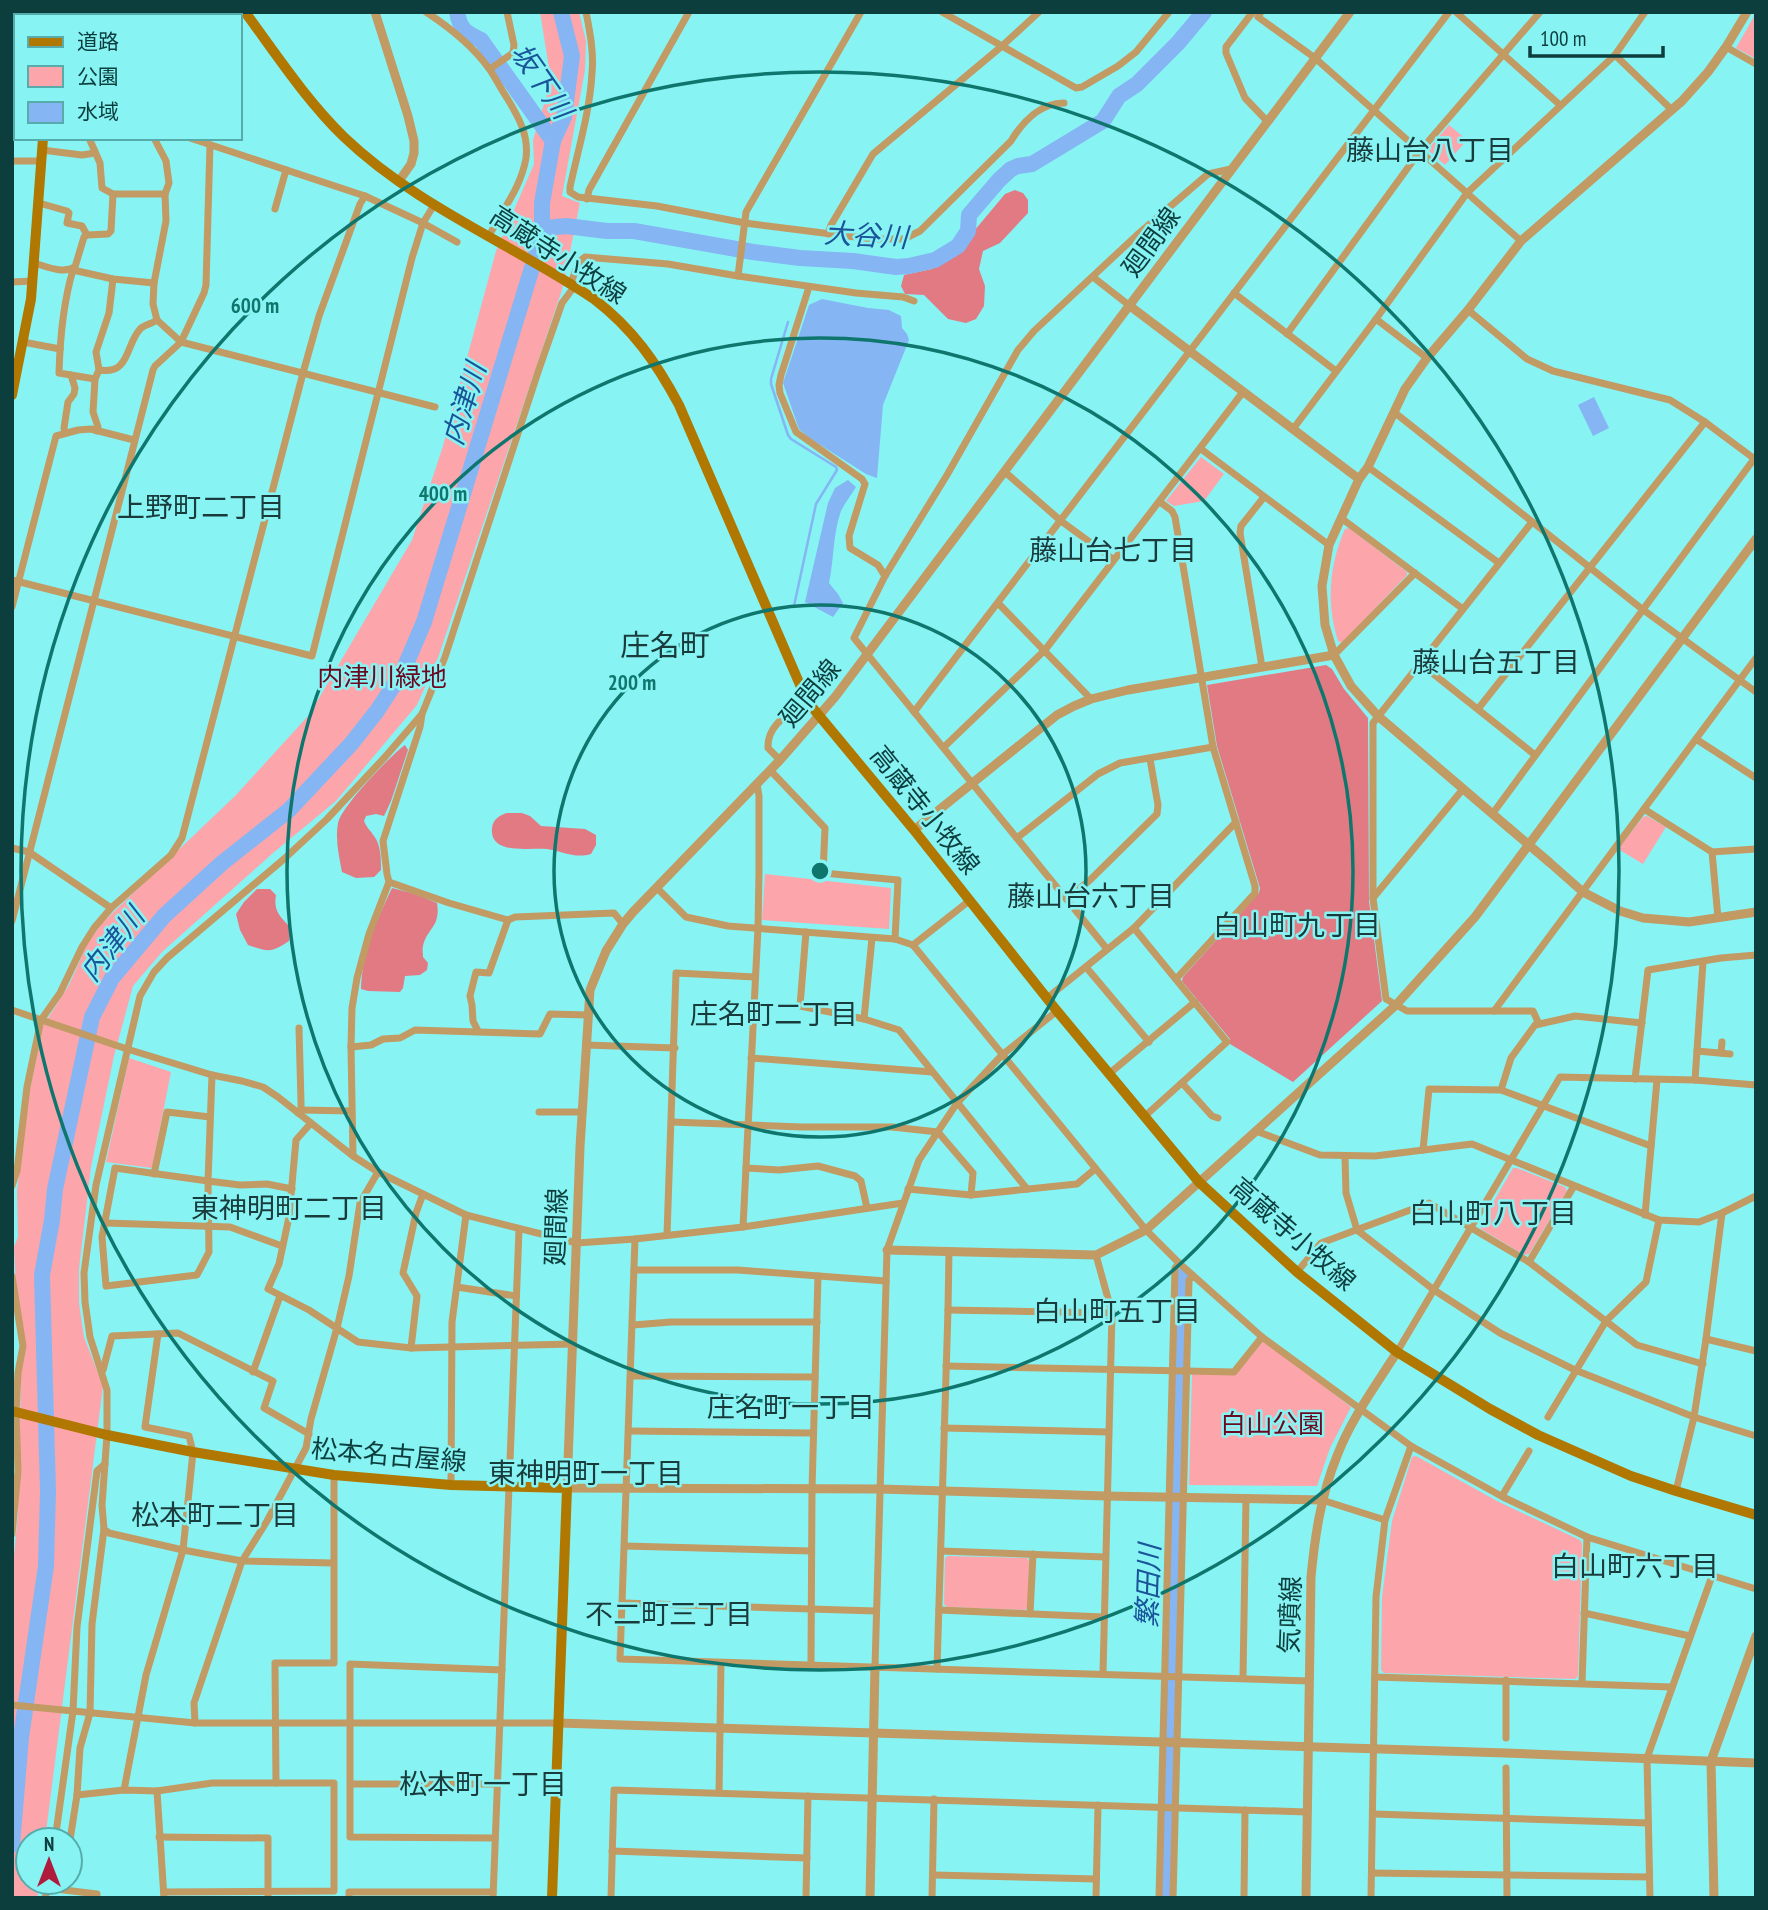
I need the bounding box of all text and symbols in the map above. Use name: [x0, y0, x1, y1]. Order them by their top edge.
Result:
legend: [14, 14, 242, 140]
scale bar: [1530, 14, 1663, 58]
text: 100 m: [1540, 25, 1586, 52]
text: 道路: [77, 28, 119, 55]
water label: 坂下川: [503, 36, 583, 128]
text: 公園: [77, 63, 119, 90]
text: 水域: [77, 98, 119, 125]
district label: 藤山台八丁目: [1346, 131, 1514, 168]
street label: 高蔵寺小牧線: [484, 198, 633, 311]
street label: 廻間線: [1114, 200, 1187, 283]
water label: 大谷川: [823, 214, 912, 255]
text: 600 m: [231, 292, 279, 319]
water label: 内津川: [434, 355, 494, 449]
text: 400 m: [419, 480, 467, 507]
district label: 上野町二丁目: [117, 488, 285, 525]
district label: 藤山台七丁目: [1029, 531, 1197, 568]
district label: 庄名町: [620, 625, 710, 664]
district label: 藤山台五丁目: [1412, 643, 1580, 680]
street label: 廻間線: [772, 652, 847, 733]
park label: 内津川緑地: [317, 660, 447, 693]
text: 200 m: [608, 669, 656, 696]
street label: 高蔵寺小牧線: [863, 739, 987, 881]
centre of rings: [808, 859, 832, 883]
district label: 藤山台六丁目: [1007, 877, 1175, 914]
water label: 内津川: [71, 897, 154, 988]
district label: 白山町九丁目: [1213, 906, 1381, 943]
district label: 庄名町二丁目: [690, 995, 858, 1032]
street label: 高蔵寺小牧線: [1224, 1170, 1363, 1297]
street label: 廻間線: [538, 1187, 573, 1267]
district label: 東神明町二丁目: [191, 1189, 387, 1226]
district label: 白山町八丁目: [1409, 1194, 1577, 1231]
district label: 白山町五丁目: [1033, 1292, 1201, 1329]
district label: 庄名町一丁目: [707, 1388, 875, 1425]
park label: 白山公園: [1220, 1407, 1324, 1440]
street label: 松本名古屋線: [310, 1431, 468, 1478]
district label: 東神明町一丁目: [488, 1454, 684, 1491]
district label: 松本町二丁目: [131, 1496, 299, 1533]
water label: 繁田川: [1128, 1540, 1168, 1629]
district label: 白山町六丁目: [1551, 1547, 1719, 1584]
street label: 気噴線: [1272, 1575, 1307, 1655]
district label: 不二町三丁目: [585, 1595, 753, 1632]
district label: 松本町一丁目: [399, 1765, 567, 1802]
north arrow: [14, 1826, 84, 1896]
text: N: [44, 1832, 54, 1856]

